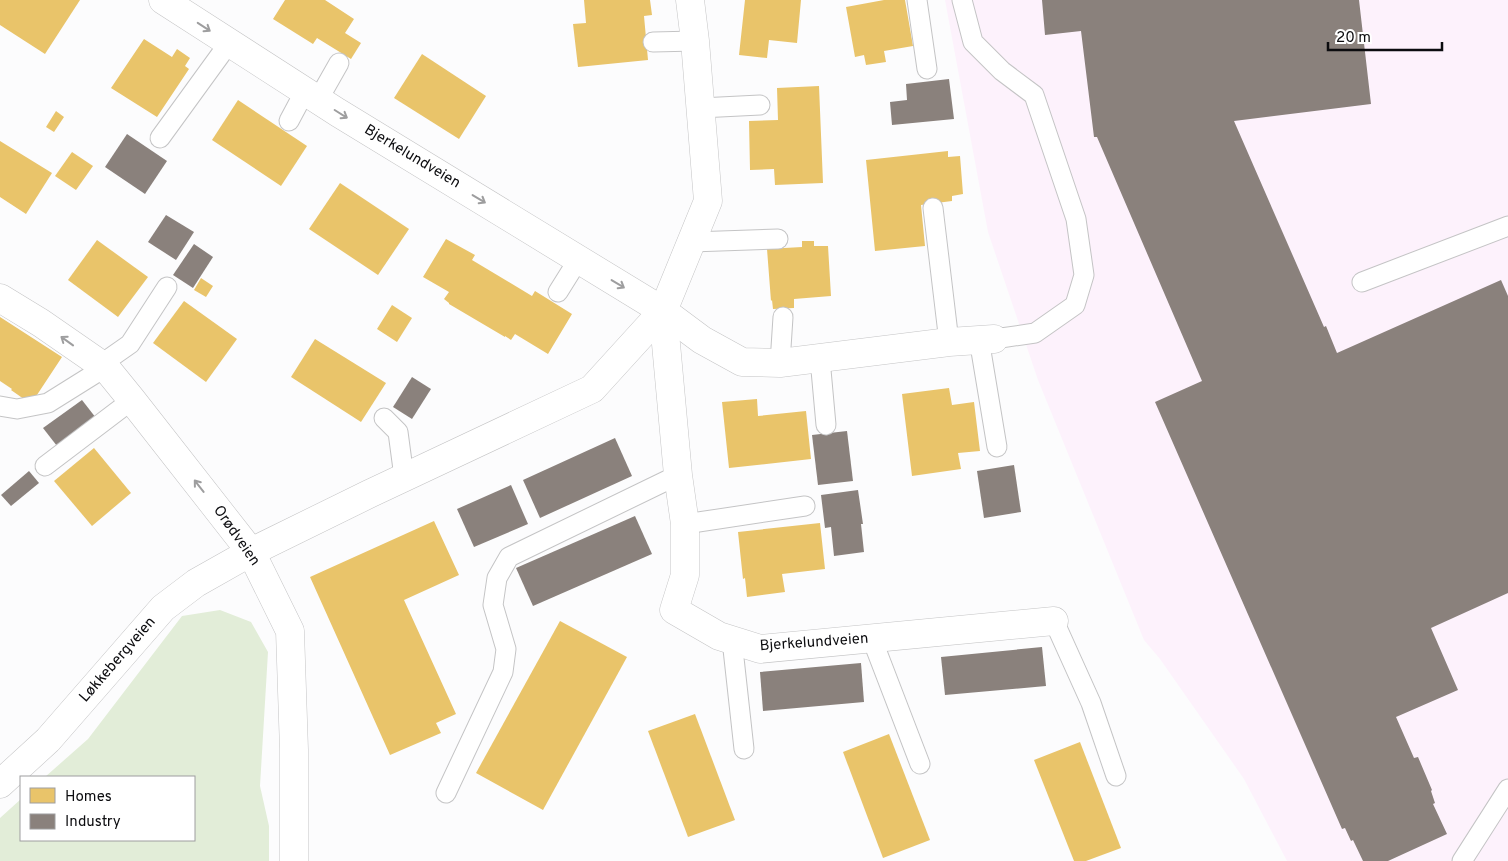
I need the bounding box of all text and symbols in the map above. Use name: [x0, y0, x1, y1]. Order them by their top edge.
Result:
scale bar: [1328, 20, 1442, 52]
one-way arrow: [197, 21, 211, 32]
text: 20 m: [1336, 29, 1371, 48]
one-way arrow: [333, 109, 347, 119]
street label: Bjerkelundveien: [360, 121, 464, 193]
one-way arrow: [472, 194, 486, 204]
one-way arrow: [611, 279, 625, 289]
one-way arrow: [60, 336, 74, 346]
one-way arrow: [194, 480, 205, 493]
street label: Orødveien: [208, 502, 264, 570]
street label: Løkkebergveien: [76, 613, 160, 707]
street label: Bjerkelundveien: [759, 630, 869, 656]
legend: [20, 776, 195, 841]
text: Homes: [65, 788, 112, 807]
text: Industry: [65, 813, 121, 832]

